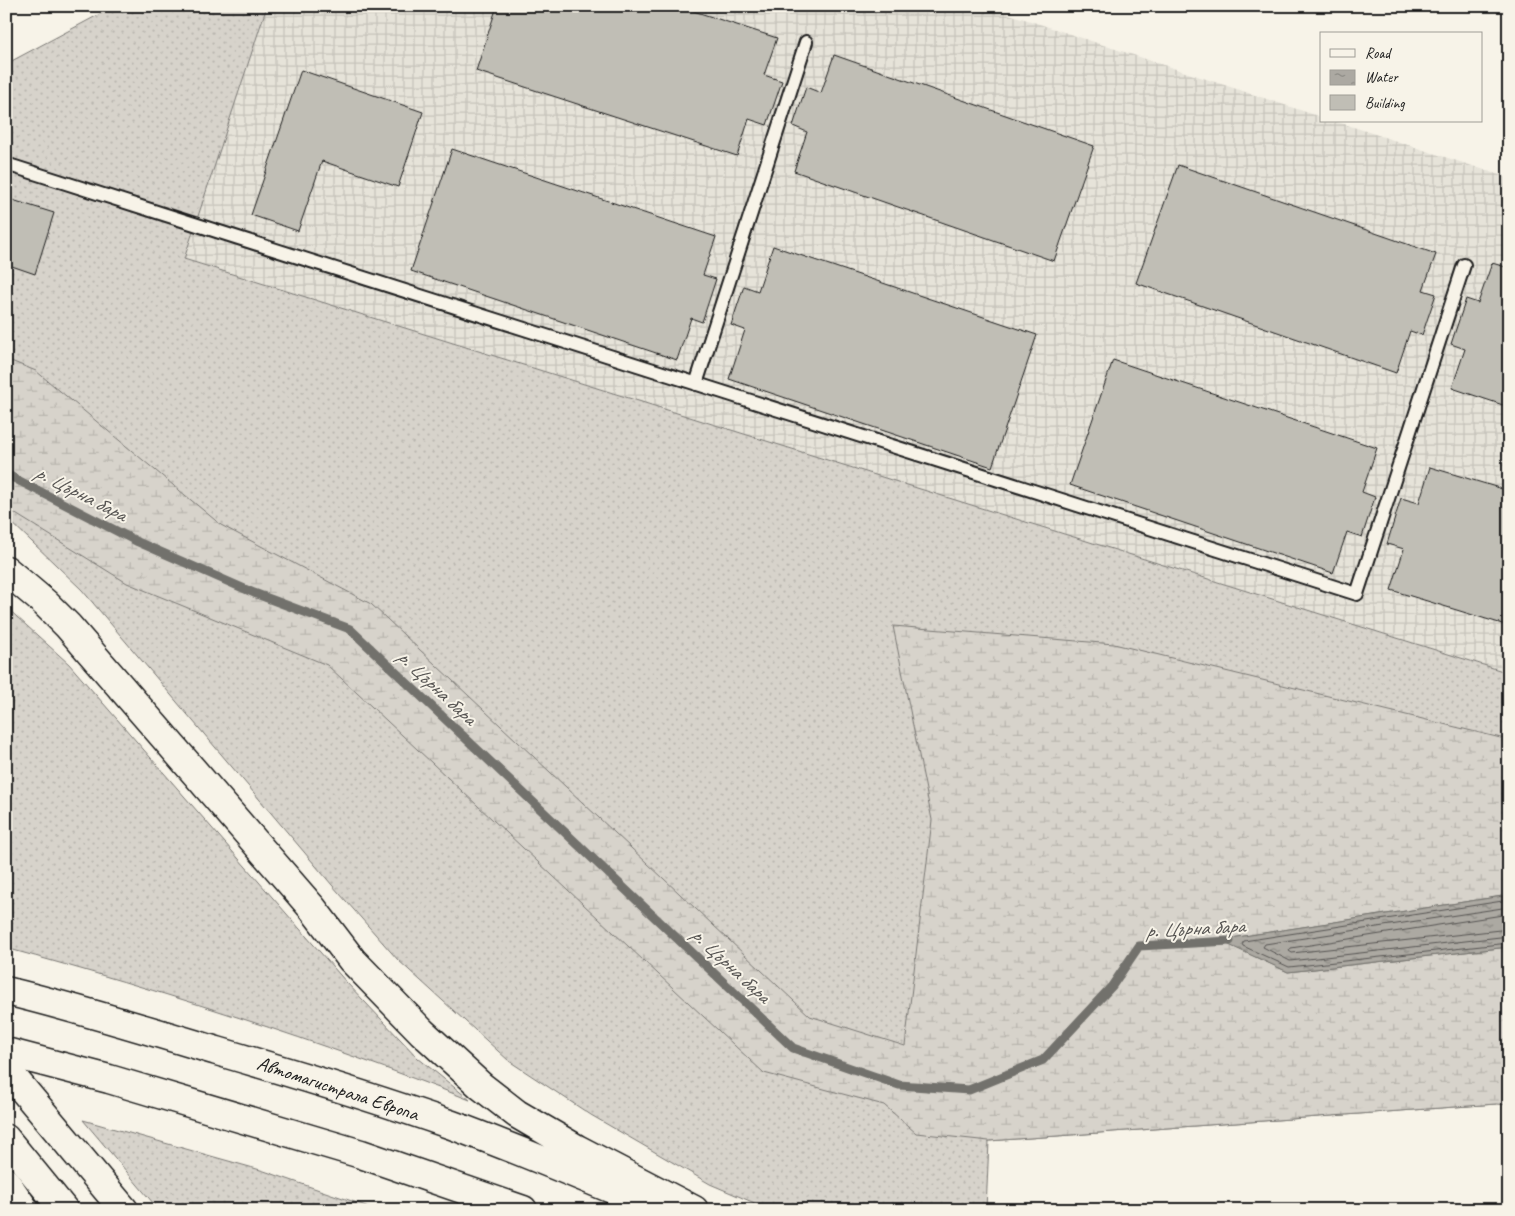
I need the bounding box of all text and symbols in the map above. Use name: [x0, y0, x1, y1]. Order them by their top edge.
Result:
legend: [1320, 32, 1482, 122]
text: Road: [1365, 44, 1392, 63]
text: Water: [1365, 68, 1399, 87]
text: Building: [1365, 94, 1405, 113]
water label: р. Църна бара: [30, 458, 133, 528]
water label: р. Църна бара: [391, 643, 484, 732]
water label: р. Църна бара: [1144, 912, 1248, 944]
water label: р. Църна бара: [685, 921, 778, 1010]
street label: Автомагистрала Европа: [254, 1051, 423, 1127]

